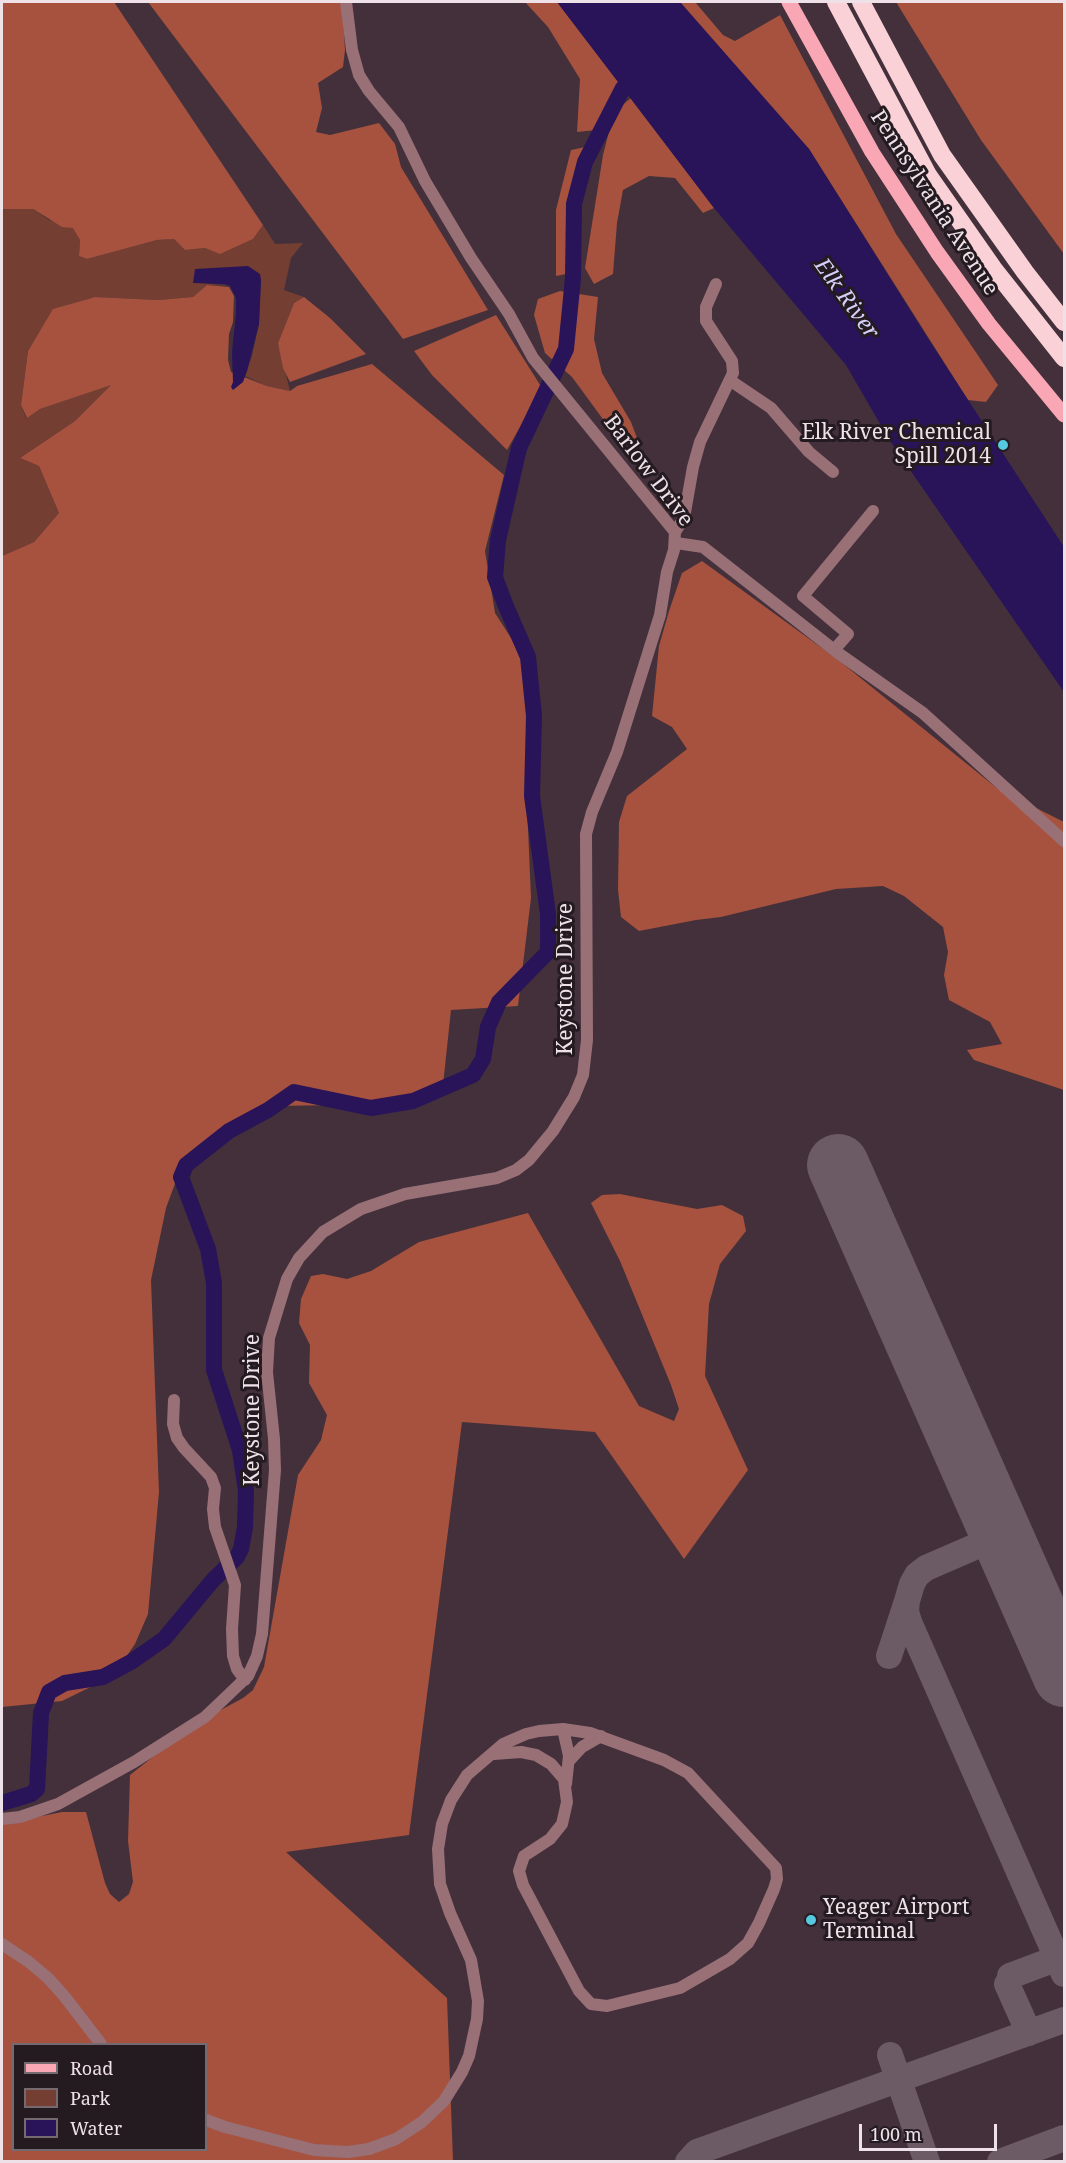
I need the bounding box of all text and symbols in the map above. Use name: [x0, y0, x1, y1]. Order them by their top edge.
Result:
street label: Pennsylvania Avenue: [865, 106, 1003, 300]
water label: Elk River: [808, 254, 884, 344]
street label: Barlow Drive: [598, 410, 698, 532]
place label: Elk River Chemical Spill 2014: [802, 420, 991, 470]
marker: Elk River Chemical Spill 2014: [996, 438, 1010, 452]
street label: Keystone Drive: [553, 903, 579, 1055]
street label: Keystone Drive: [240, 1334, 266, 1486]
place label: Yeager Airport Terminal: [823, 1895, 969, 1945]
marker: Yeager Airport Terminal: [804, 1913, 818, 1927]
legend: [12, 2043, 207, 2151]
text: Road: [70, 2056, 113, 2080]
text: Park: [70, 2086, 110, 2110]
scale bar: [862, 2112, 1000, 2150]
text: Water: [70, 2116, 122, 2140]
text: 100 m: [870, 2122, 922, 2146]

